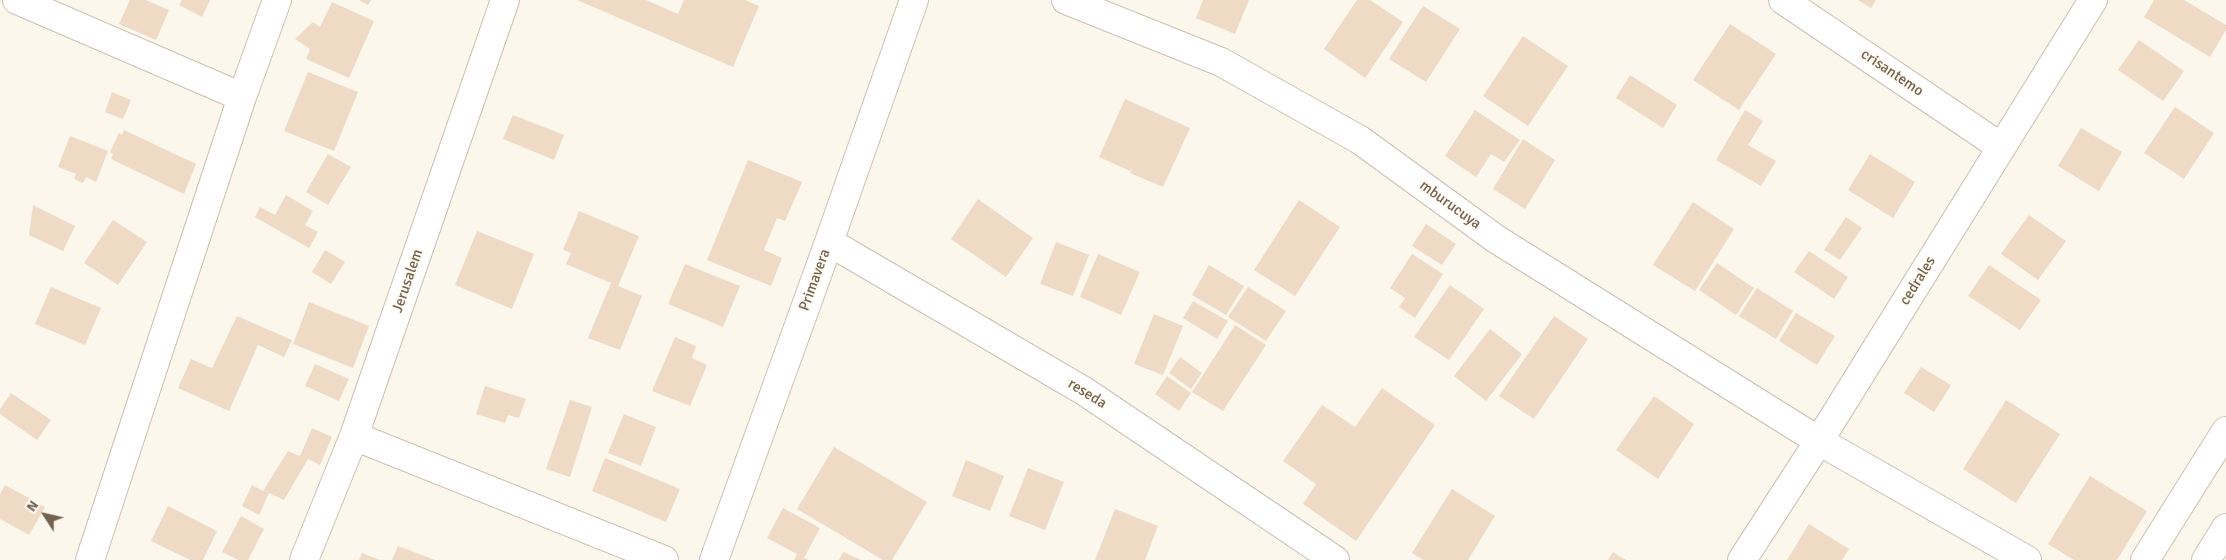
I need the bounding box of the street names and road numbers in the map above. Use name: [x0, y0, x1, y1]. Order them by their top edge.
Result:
street label: crisantemo: [1857, 46, 1927, 100]
street label: mburucuya: [1416, 177, 1484, 233]
street label: Jerusalem: [389, 247, 427, 315]
street label: Primavera: [795, 247, 835, 313]
street label: cedrales: [1896, 253, 1940, 309]
street label: reseda: [1064, 375, 1110, 413]

